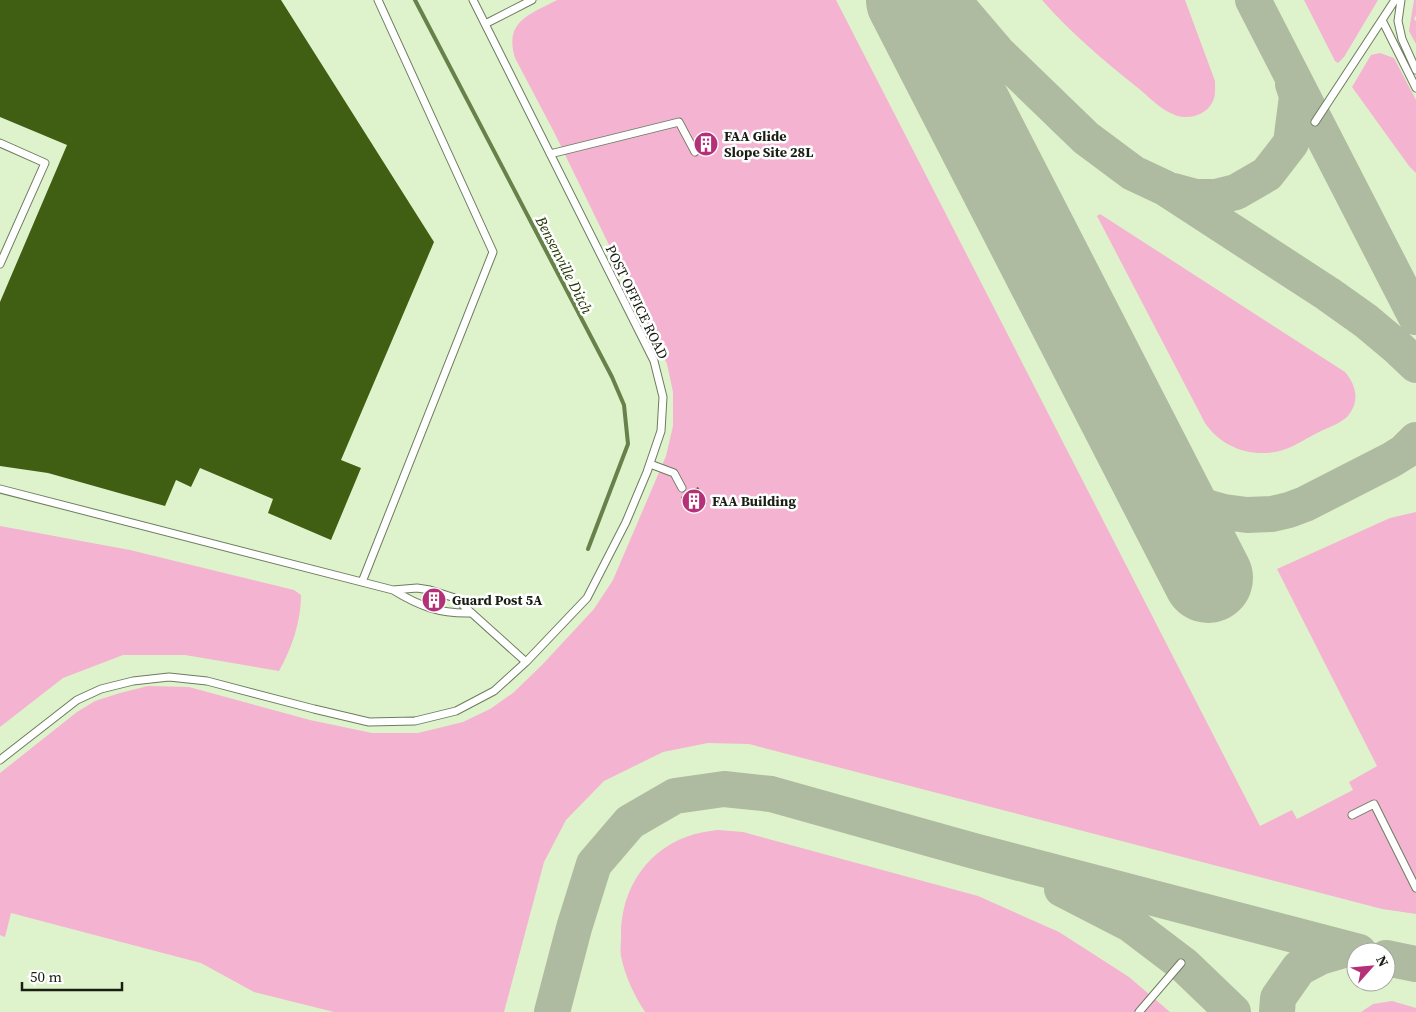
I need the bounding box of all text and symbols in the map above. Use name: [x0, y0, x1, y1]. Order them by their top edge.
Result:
place label: FAA Glide Slope Site 28L: [724, 126, 813, 162]
building icon: FAA Glide Slope Site 28L: [693, 131, 719, 157]
water label: Bensenville Ditch: [530, 211, 598, 317]
street label: POST OFFICE ROAD: [601, 242, 673, 363]
building icon: FAA Building: [681, 488, 707, 514]
place label: FAA Building: [712, 491, 796, 511]
building icon: Guard Post 5A: [421, 587, 447, 613]
place label: Guard Post 5A: [452, 590, 543, 610]
north arrow: [1346, 942, 1396, 992]
text: N: [1371, 952, 1394, 970]
scale bar: [22, 960, 122, 992]
text: 50 m: [30, 966, 62, 987]

